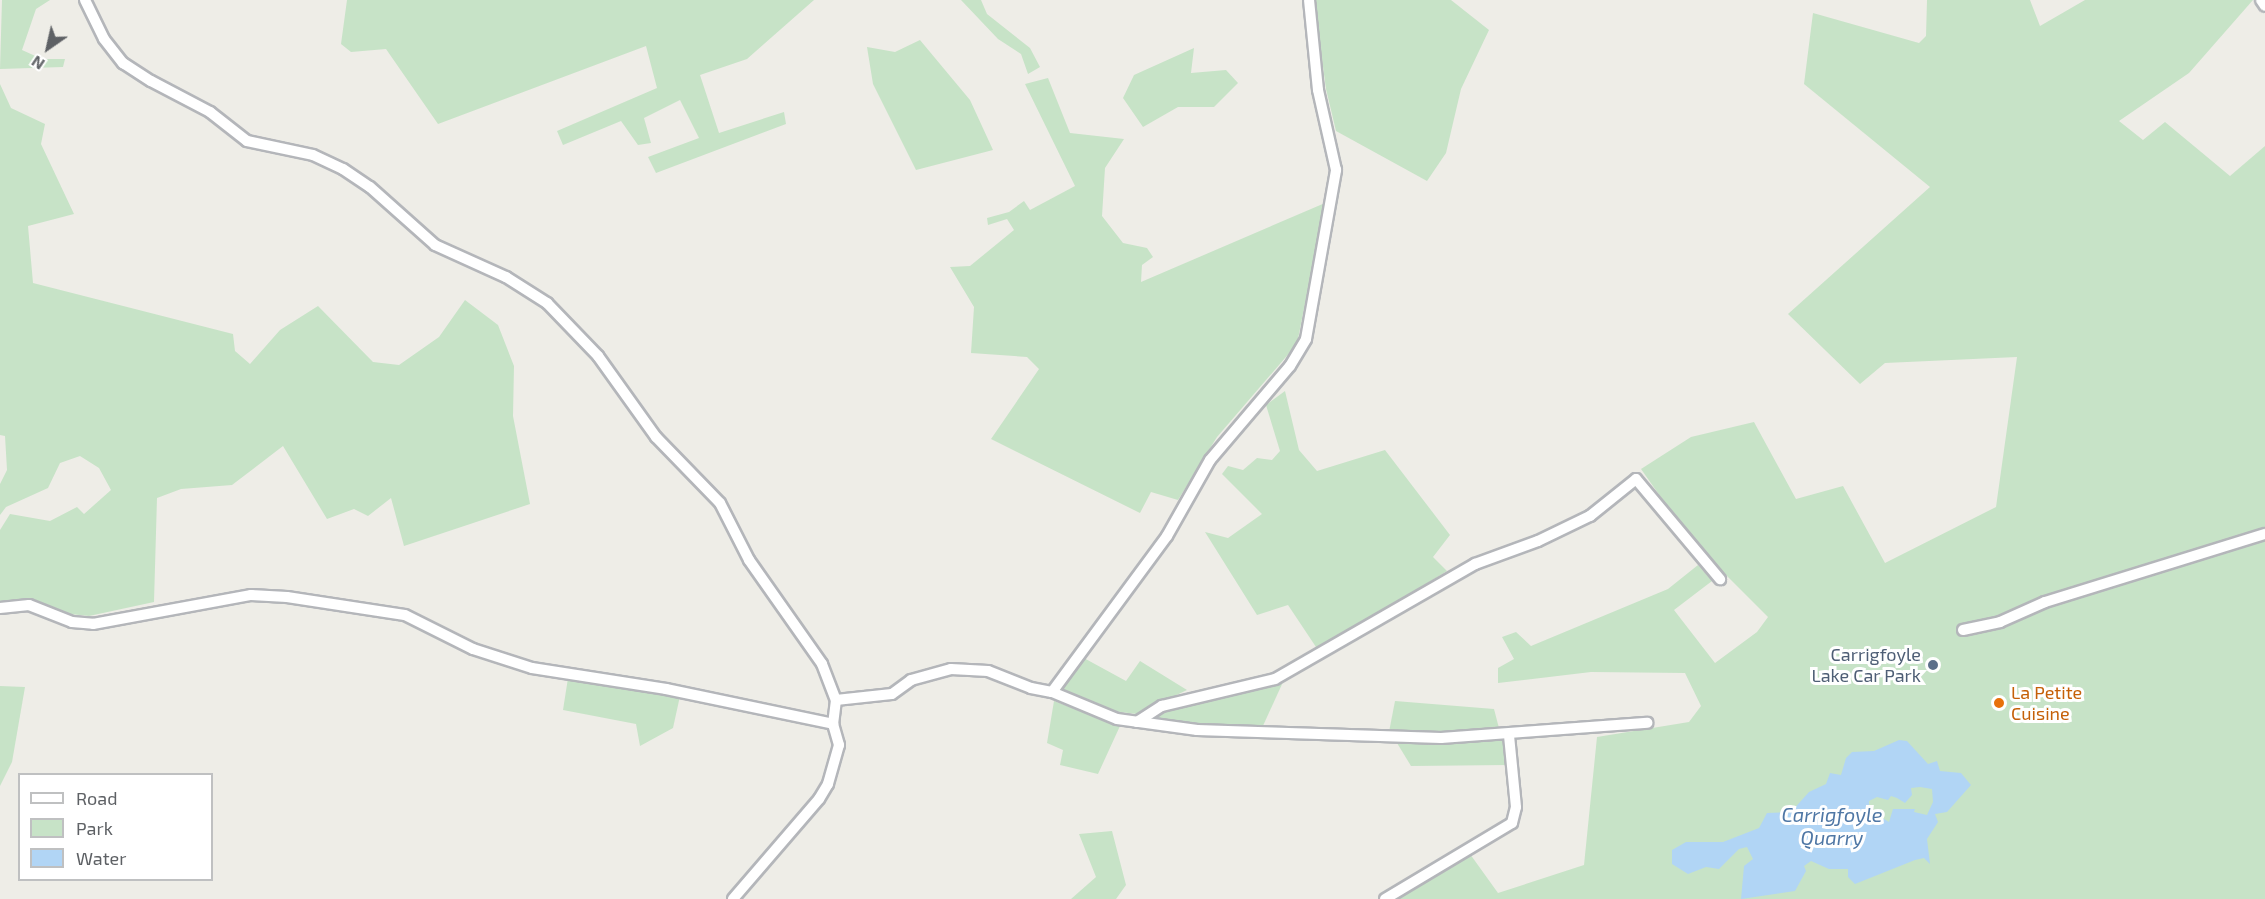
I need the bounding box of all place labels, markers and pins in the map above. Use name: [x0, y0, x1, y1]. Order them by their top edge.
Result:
place label: Carrigfoyle Lake Car Park: [1811, 644, 1921, 686]
marker: Carrigfoyle Lake Car Park: [1926, 658, 1940, 672]
place label: La Petite Cuisine: [2011, 682, 2082, 724]
marker: La Petite Cuisine: [1992, 696, 2006, 710]

